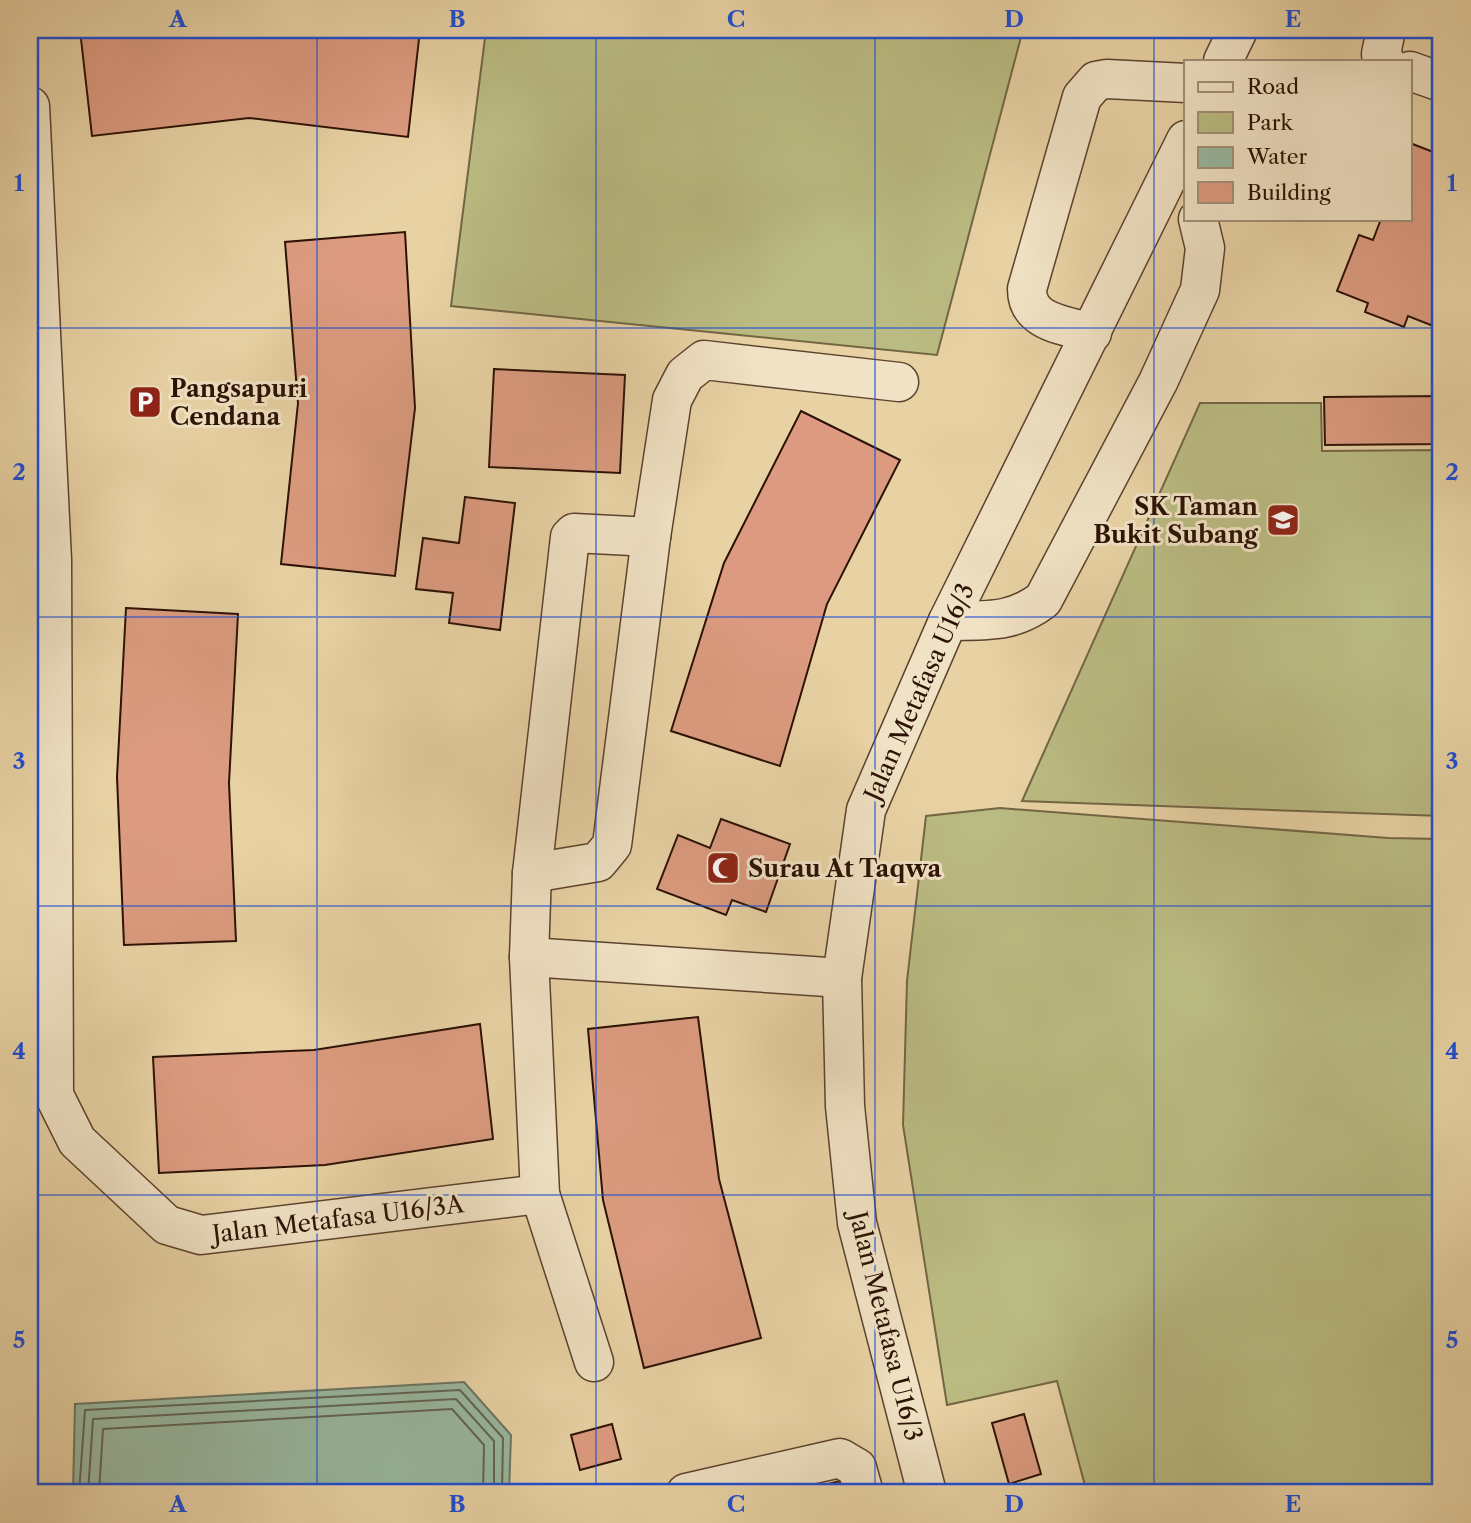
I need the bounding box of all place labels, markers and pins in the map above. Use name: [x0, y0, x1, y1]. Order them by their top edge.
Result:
place label: Pangsapuri Cendana: [170, 374, 308, 431]
parking icon: Pangsapuri Cendana: [126, 383, 164, 421]
place label: SK Taman Bukit Subang: [1093, 492, 1259, 549]
school or university icon: SK Taman Bukit Subang: [1264, 501, 1302, 539]
mosque icon: Surau At Taqwa: [704, 849, 742, 887]
place label: Surau At Taqwa: [748, 854, 943, 883]

